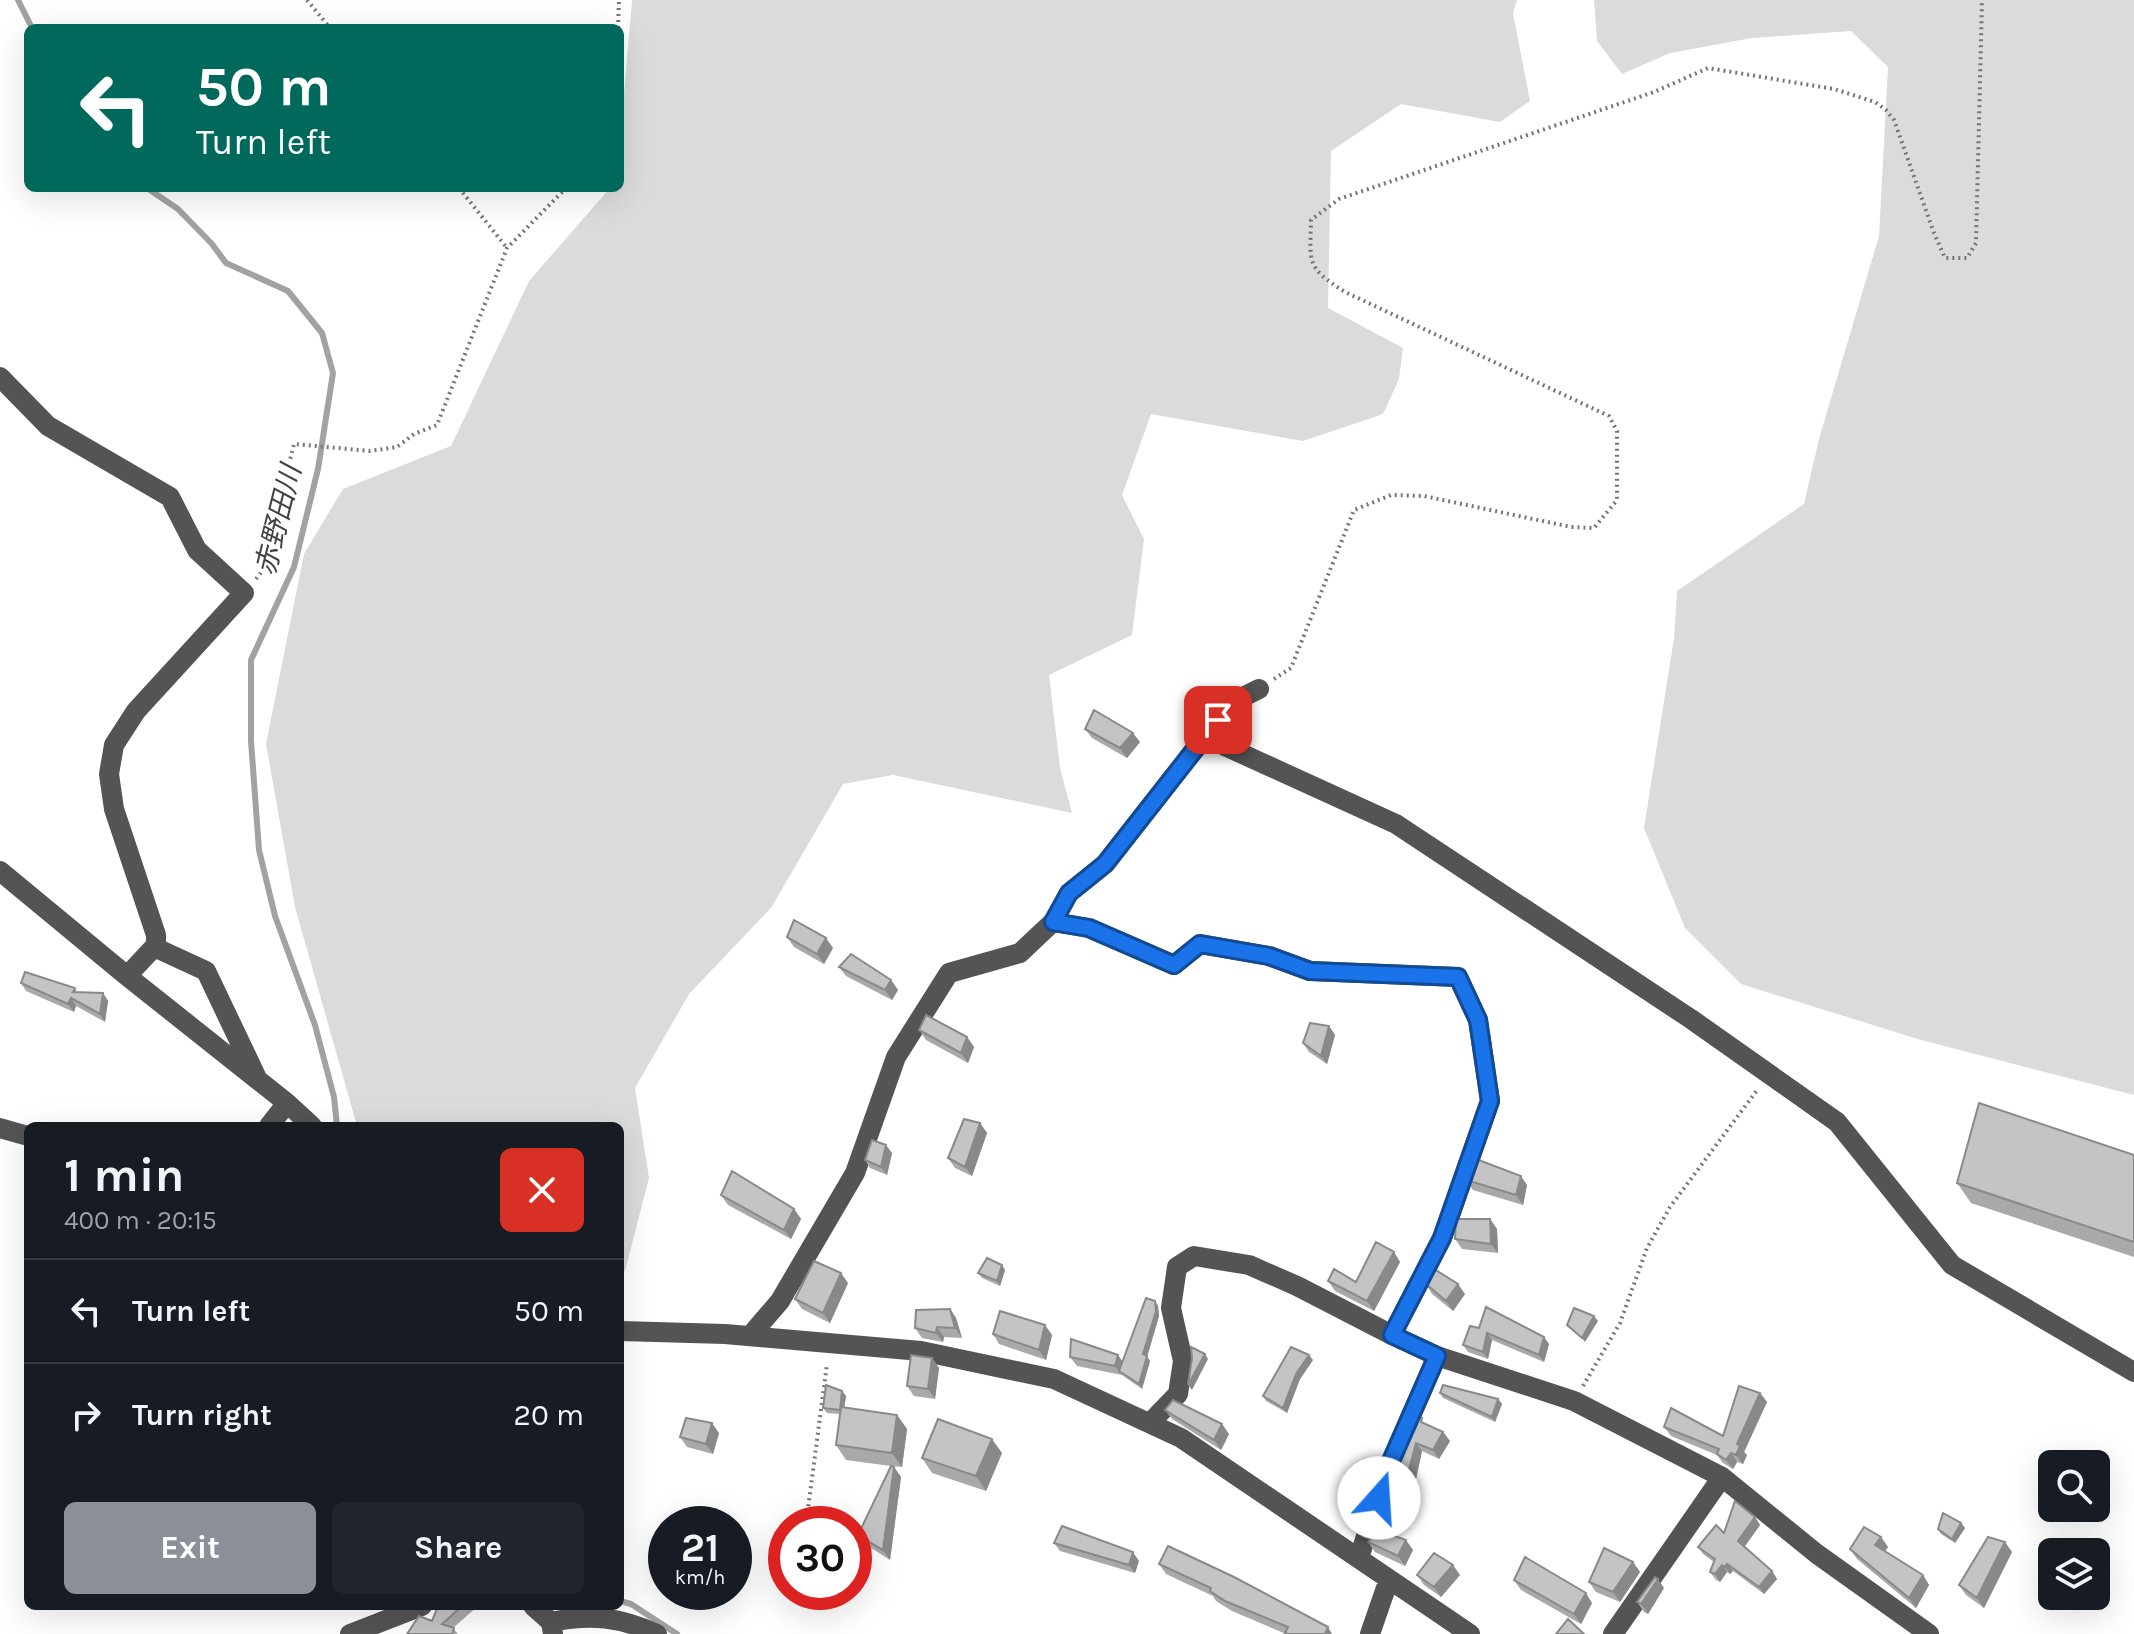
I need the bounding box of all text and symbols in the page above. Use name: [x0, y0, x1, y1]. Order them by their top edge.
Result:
text: 50 m: [196, 54, 331, 119]
icon: left: [64, 56, 168, 160]
text: Turn left: [196, 121, 331, 163]
water label: 赤野田川: [248, 459, 308, 578]
pin: [1184, 686, 1252, 754]
icon: arrive: [1196, 698, 1240, 742]
text: 1 min: [64, 1147, 184, 1203]
button: close: [500, 1148, 584, 1232]
text: 400 m · 20:15: [64, 1205, 217, 1236]
icon: left: [64, 1289, 108, 1333]
text: Turn left: [132, 1293, 250, 1329]
text: 50 m: [514, 1293, 584, 1329]
icon: right: [64, 1393, 108, 1437]
text: Turn right: [132, 1397, 272, 1433]
text: 20 m: [514, 1397, 584, 1433]
map controls: [2038, 1450, 2110, 1610]
button: search: [2038, 1450, 2110, 1522]
position arrow: [1337, 1456, 1421, 1540]
button: Exit: [64, 1502, 316, 1594]
button: Share: [332, 1502, 584, 1594]
speed limit sign: 30: [768, 1506, 872, 1610]
text: 21: [681, 1524, 719, 1571]
button: layers: [2038, 1538, 2110, 1610]
text: km/h: [675, 1566, 725, 1589]

